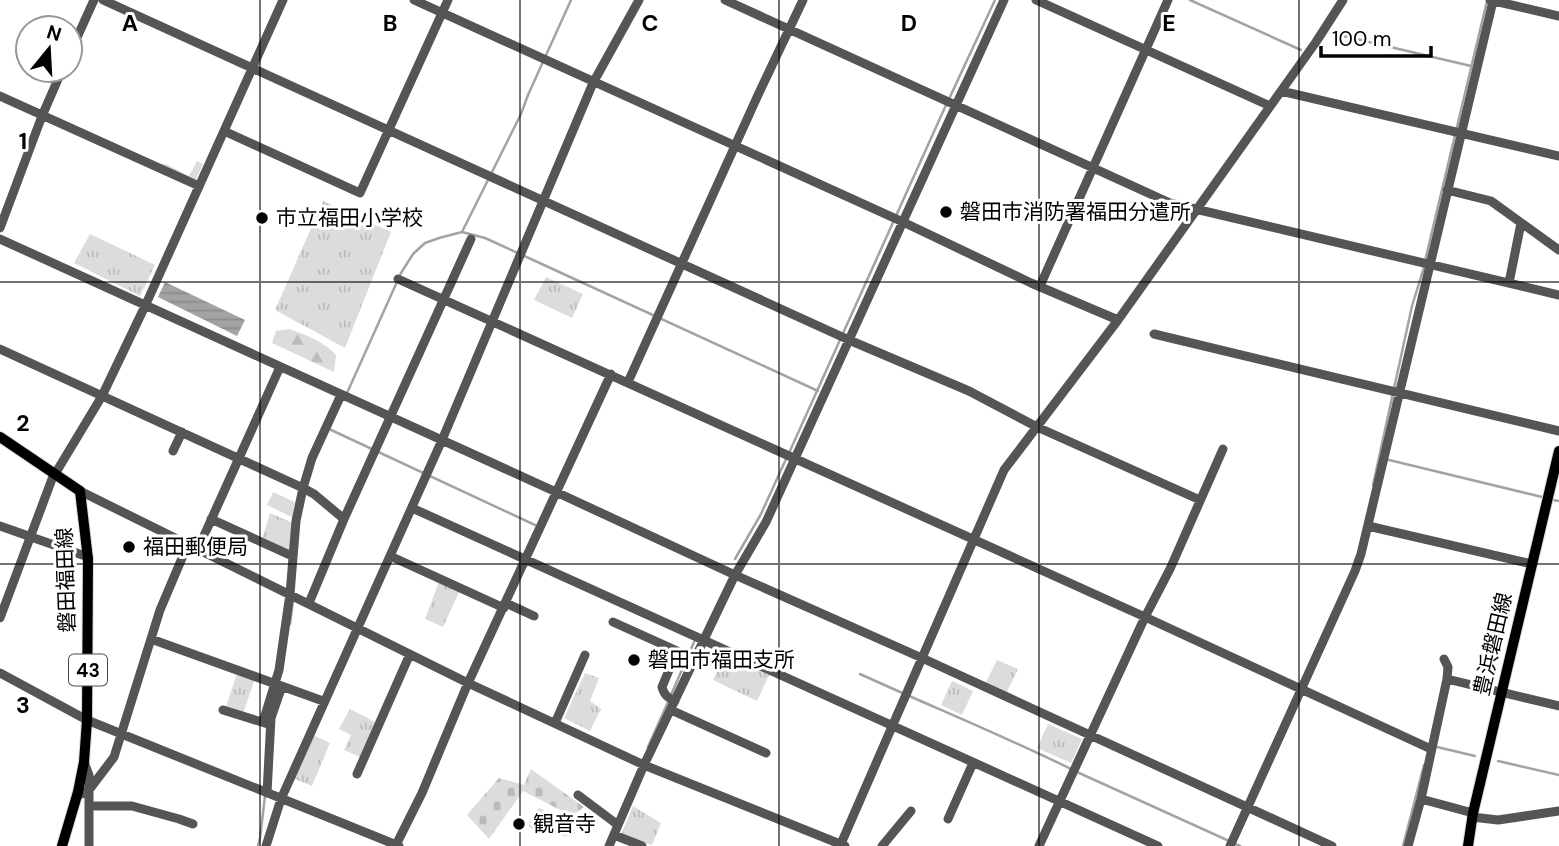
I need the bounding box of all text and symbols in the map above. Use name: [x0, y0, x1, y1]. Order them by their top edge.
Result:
text: A: [122, 8, 138, 38]
text: B: [383, 8, 397, 38]
text: C: [642, 8, 658, 38]
text: D: [901, 8, 917, 38]
text: E: [1162, 8, 1176, 38]
north arrow: [14, 14, 84, 84]
scale bar: [1321, 14, 1431, 58]
text: N: [44, 19, 65, 47]
text: 100 m: [1332, 25, 1392, 53]
text: 1: [19, 126, 27, 156]
place label: 磐田市消防署福田分遣所: [960, 198, 1191, 226]
place label: 市立福田小学校: [276, 204, 423, 232]
marker: 磐田市消防署福田分遣所: [938, 204, 954, 220]
marker: 市立福田小学校: [254, 210, 270, 226]
text: 2: [16, 408, 30, 438]
street label: 磐田福田線: [50, 527, 82, 633]
place label: 福田郵便局: [143, 533, 248, 561]
marker: 福田郵便局: [121, 539, 137, 555]
street label: 豊浜磐田線: [1468, 590, 1518, 698]
place label: 磐田市福田支所: [648, 646, 795, 674]
marker: 磐田市福田支所: [626, 652, 642, 668]
road number: 43: [69, 654, 107, 685]
text: 3: [16, 690, 30, 720]
place label: 観音寺: [533, 810, 596, 838]
marker: 観音寺: [511, 816, 527, 832]

